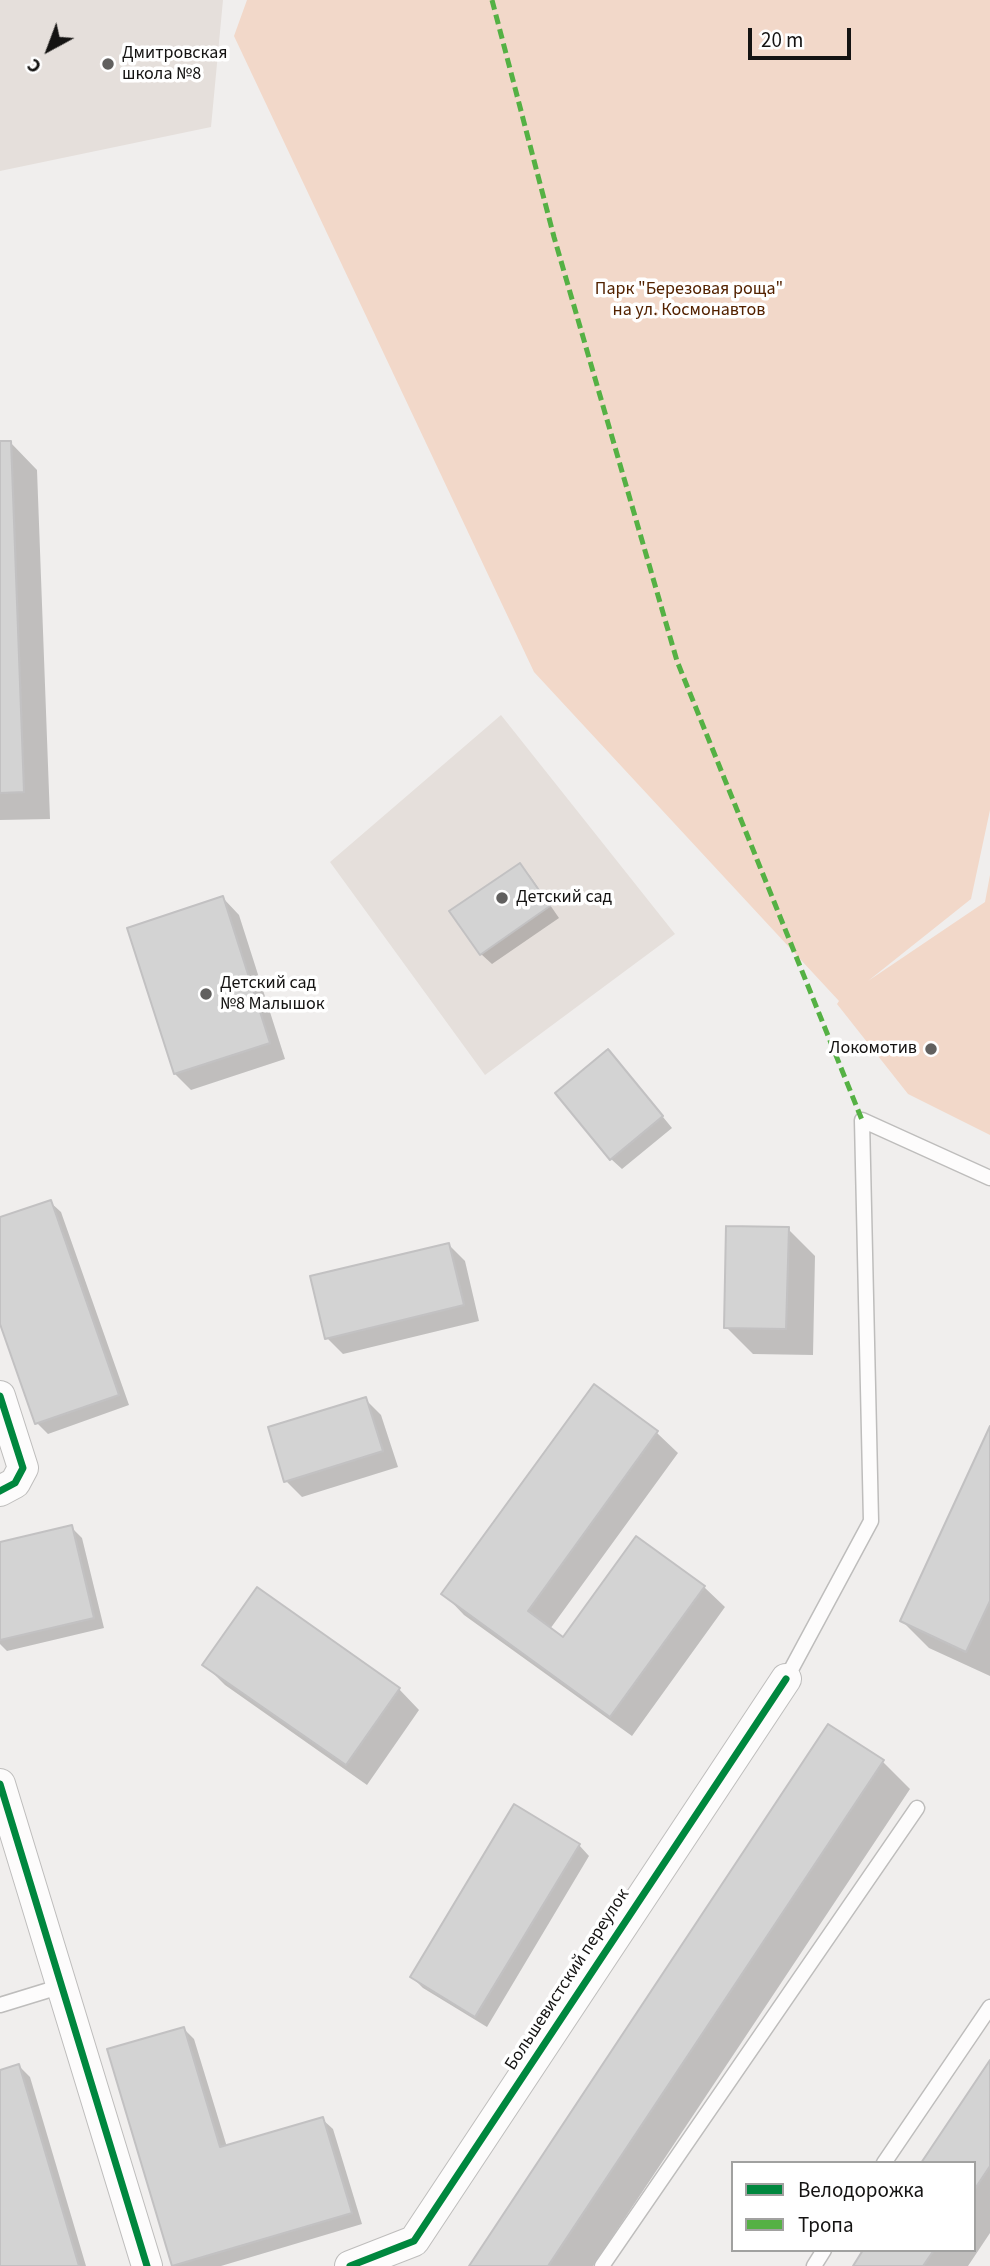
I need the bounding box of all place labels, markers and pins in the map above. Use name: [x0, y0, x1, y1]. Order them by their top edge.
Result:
place label: Дмитровская школа №8: [122, 43, 228, 86]
marker: Дмитровская школа №8: [100, 56, 116, 72]
place label: Детский сад: [516, 887, 612, 909]
marker: Детский сад: [494, 890, 510, 906]
place label: Детский сад №8 Малышок: [220, 973, 325, 1016]
marker: Детский сад №8 Малышок: [198, 986, 214, 1002]
place label: Локомотив: [829, 1038, 917, 1060]
marker: Локомотив: [923, 1041, 939, 1057]

